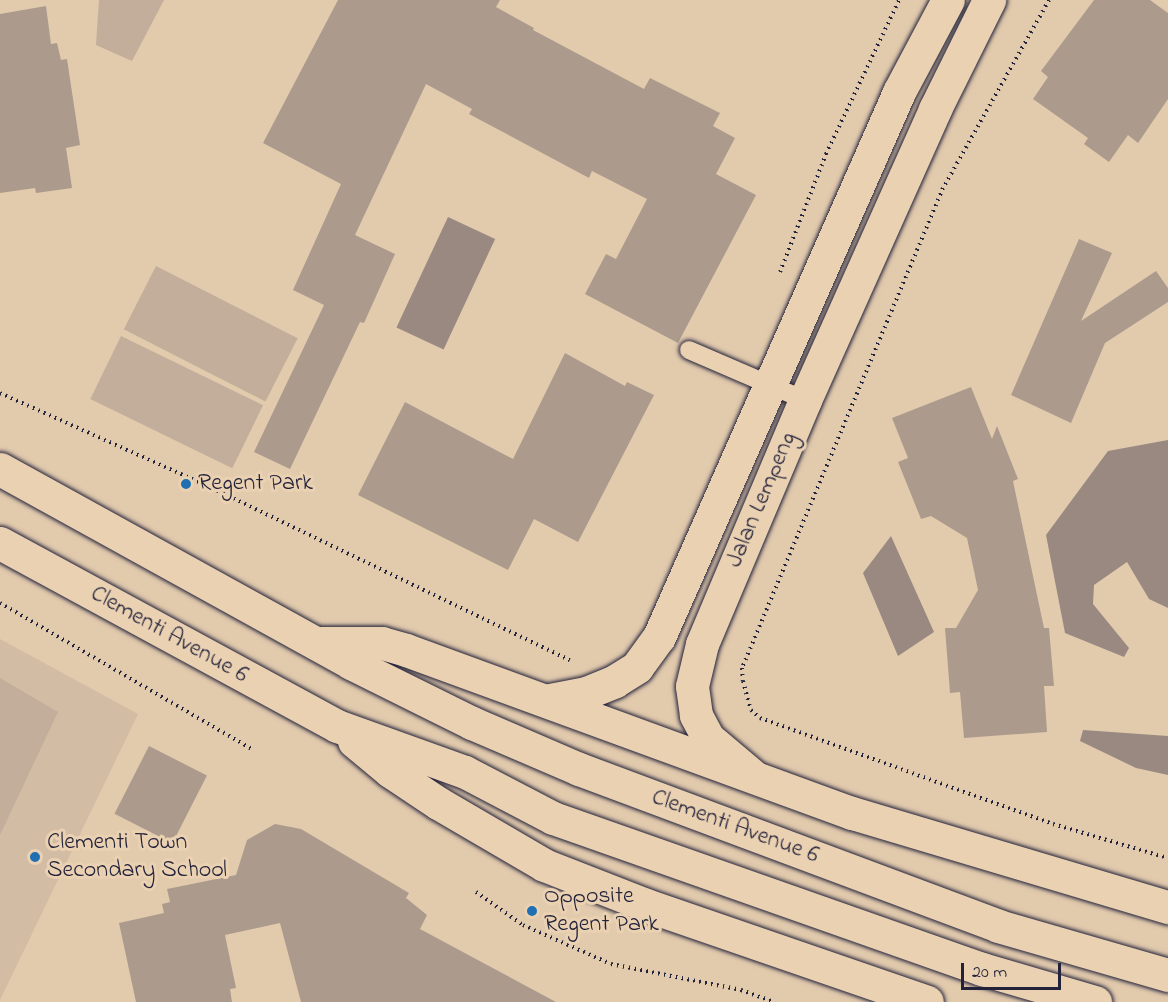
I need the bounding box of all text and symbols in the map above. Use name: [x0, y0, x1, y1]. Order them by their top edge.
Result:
street label: Jalan Lempeng: [721, 428, 803, 572]
place label: Regent Park: [198, 470, 313, 498]
marker: Regent Park: [179, 477, 193, 491]
street label: Clementi Avenue 6: [85, 580, 253, 690]
street label: Clementi Avenue 6: [647, 783, 823, 871]
place label: Clementi Town Secondary School: [47, 829, 227, 885]
marker: Clementi Town Secondary School: [28, 850, 42, 864]
place label: Opposite Regent Park: [544, 883, 659, 939]
marker: Opposite Regent Park: [525, 904, 539, 918]
scale bar: [964, 951, 1064, 989]
text: 20 m: [972, 960, 1007, 986]

